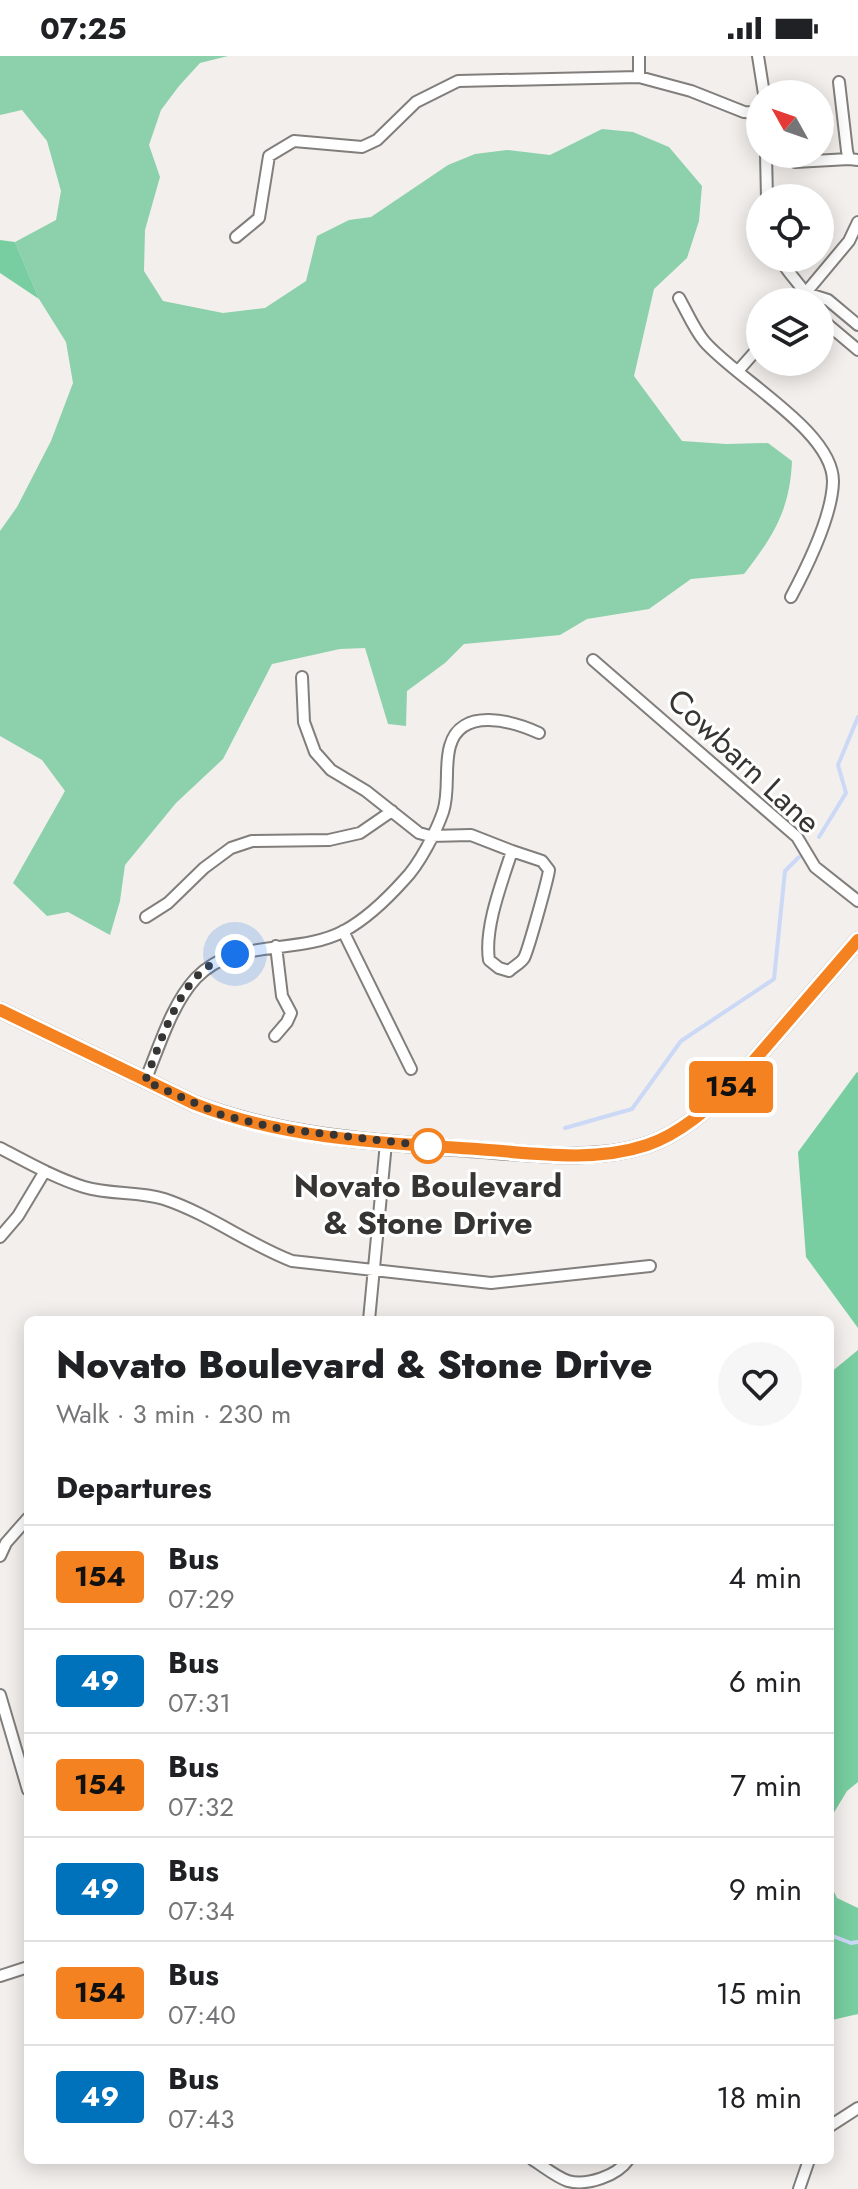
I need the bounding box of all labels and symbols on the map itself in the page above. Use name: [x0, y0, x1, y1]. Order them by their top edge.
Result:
north arrow: [746, 80, 834, 168]
street label: Cowbarn Lane: [657, 678, 831, 844]
your location: [215, 934, 255, 974]
line badge: 154: [685, 1061, 777, 1113]
marker: Novato Boulevard & Stone Drive: [411, 1129, 445, 1163]
place label: Novato Boulevard & Stone Drive: [294, 1163, 562, 1246]

